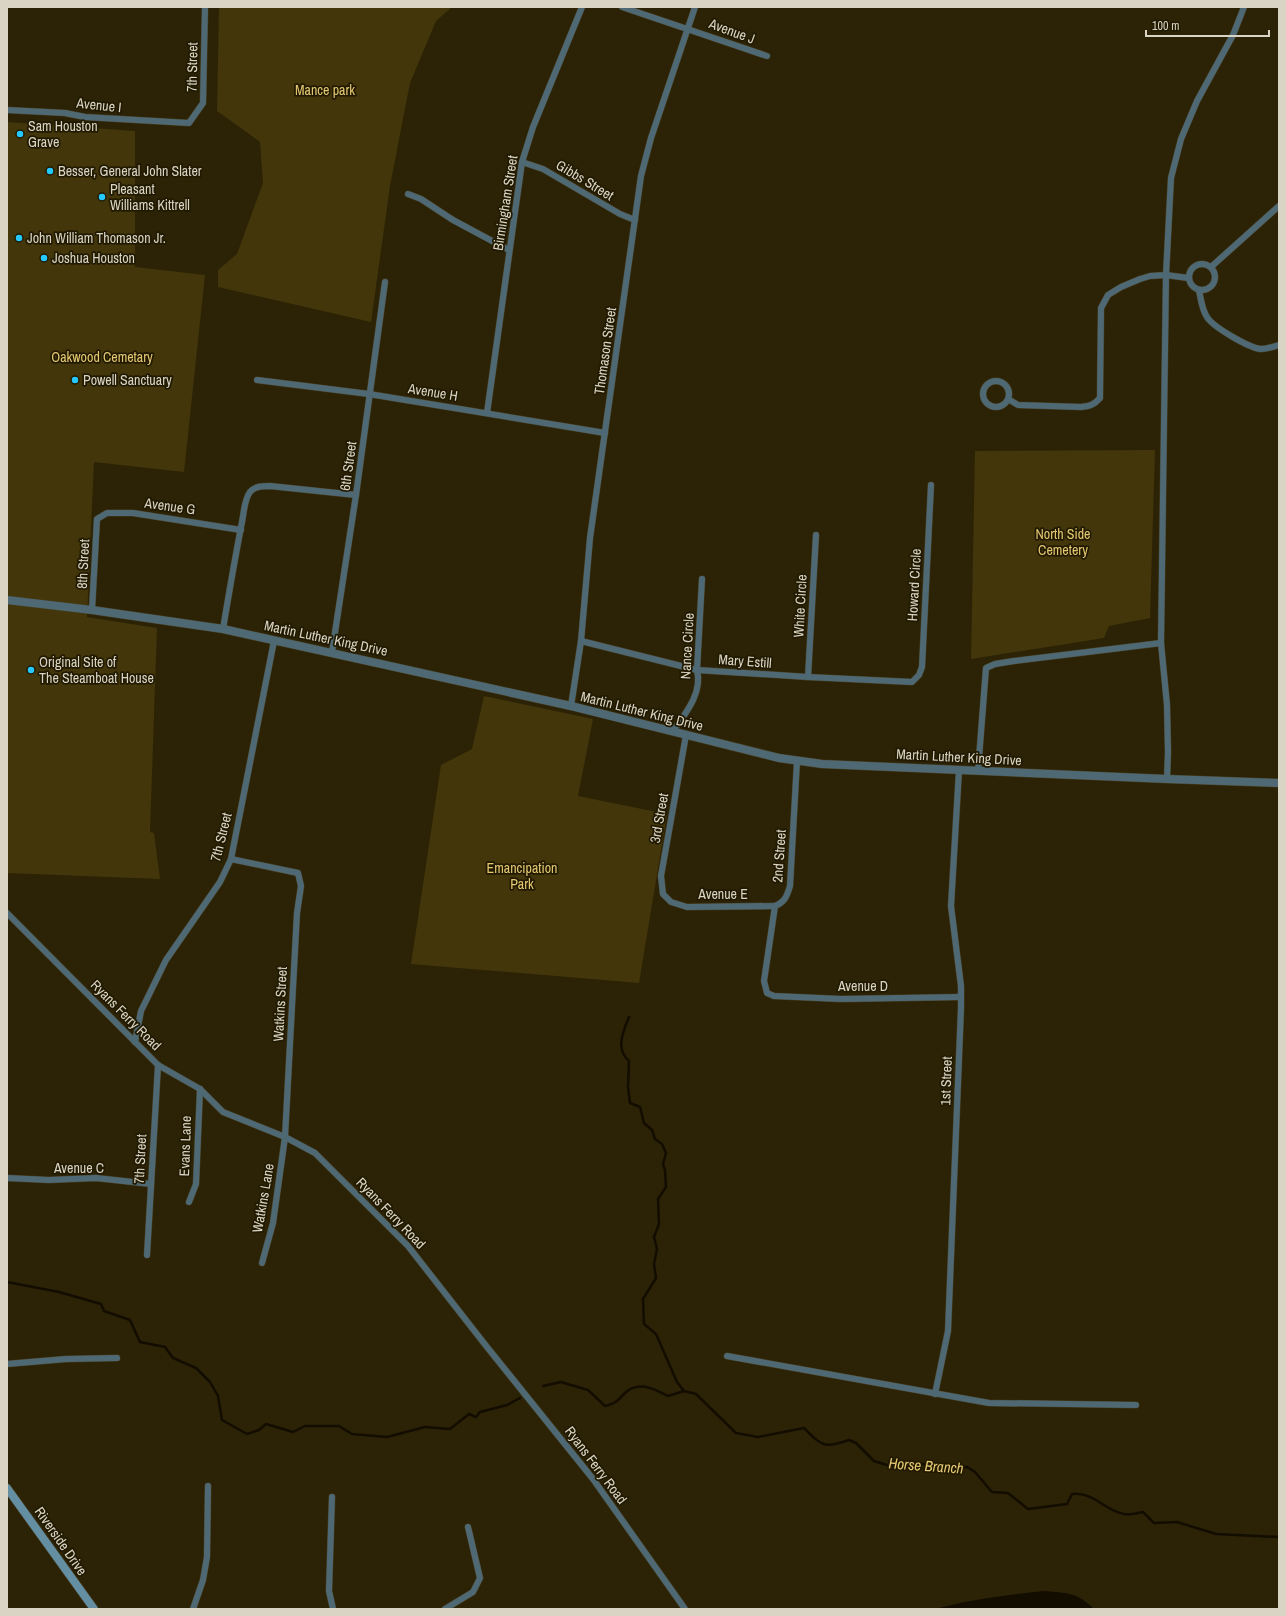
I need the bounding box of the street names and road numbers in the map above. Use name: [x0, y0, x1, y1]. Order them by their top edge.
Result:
street label: Avenue J: [706, 14, 757, 48]
street label: 7th Street: [183, 42, 201, 92]
street label: Avenue I: [75, 94, 122, 116]
street label: Birmingham Street: [489, 154, 521, 252]
street label: Gibbs Street: [553, 156, 617, 204]
street label: Thomason Street: [590, 306, 620, 396]
street label: Avenue H: [406, 379, 459, 405]
street label: 6th Street: [336, 440, 360, 492]
street label: Avenue G: [143, 493, 196, 518]
street label: 8th Street: [73, 539, 93, 589]
street label: Howard Circle: [903, 548, 925, 622]
street label: White Circle: [789, 574, 811, 638]
street label: Nance Circle: [676, 612, 698, 680]
street label: Martin Luther King Drive: [263, 616, 389, 660]
street label: Mary Estill: [718, 650, 772, 672]
street label: Martin Luther King Drive: [579, 687, 705, 735]
street label: Martin Luther King Drive: [896, 745, 1022, 769]
street label: 3rd Street: [646, 792, 672, 844]
street label: 7th Street: [206, 811, 236, 863]
street label: 2nd Street: [768, 829, 790, 883]
street label: Avenue E: [697, 885, 748, 903]
street label: Watkins Street: [269, 966, 291, 1042]
street label: Ryans Ferry Road: [87, 976, 165, 1054]
street label: Avenue D: [837, 977, 888, 995]
street label: 1st Street: [936, 1056, 956, 1106]
street label: Evans Lane: [175, 1115, 195, 1177]
street label: 7th Street: [130, 1134, 150, 1184]
street label: Avenue C: [53, 1159, 104, 1177]
street label: Watkins Lane: [248, 1162, 278, 1234]
street label: Ryans Ferry Road: [352, 1173, 430, 1253]
street label: Ryans Ferry Road: [561, 1423, 631, 1507]
street label: Riverside Drive: [31, 1503, 91, 1579]

